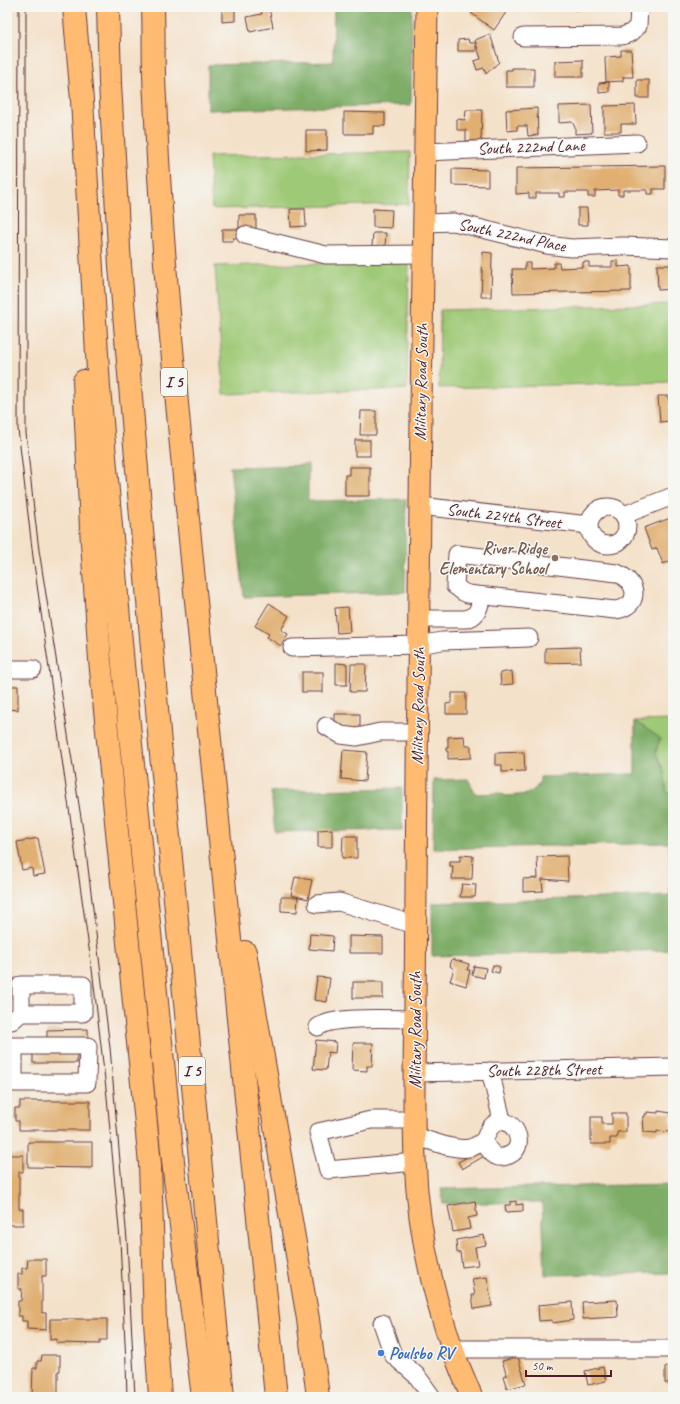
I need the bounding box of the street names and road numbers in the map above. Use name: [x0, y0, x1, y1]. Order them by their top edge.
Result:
street label: South 222nd Lane: [477, 135, 586, 159]
street label: South 222nd Place: [457, 213, 569, 257]
street label: Military Road South: [409, 322, 433, 441]
road number: I 5: [161, 368, 187, 396]
street label: South 224th Street: [446, 499, 565, 534]
street label: Military Road South: [406, 646, 430, 765]
street label: Military Road South: [405, 970, 426, 1088]
road number: I 5: [179, 1057, 205, 1085]
street label: South 228th Street: [486, 1058, 604, 1082]

